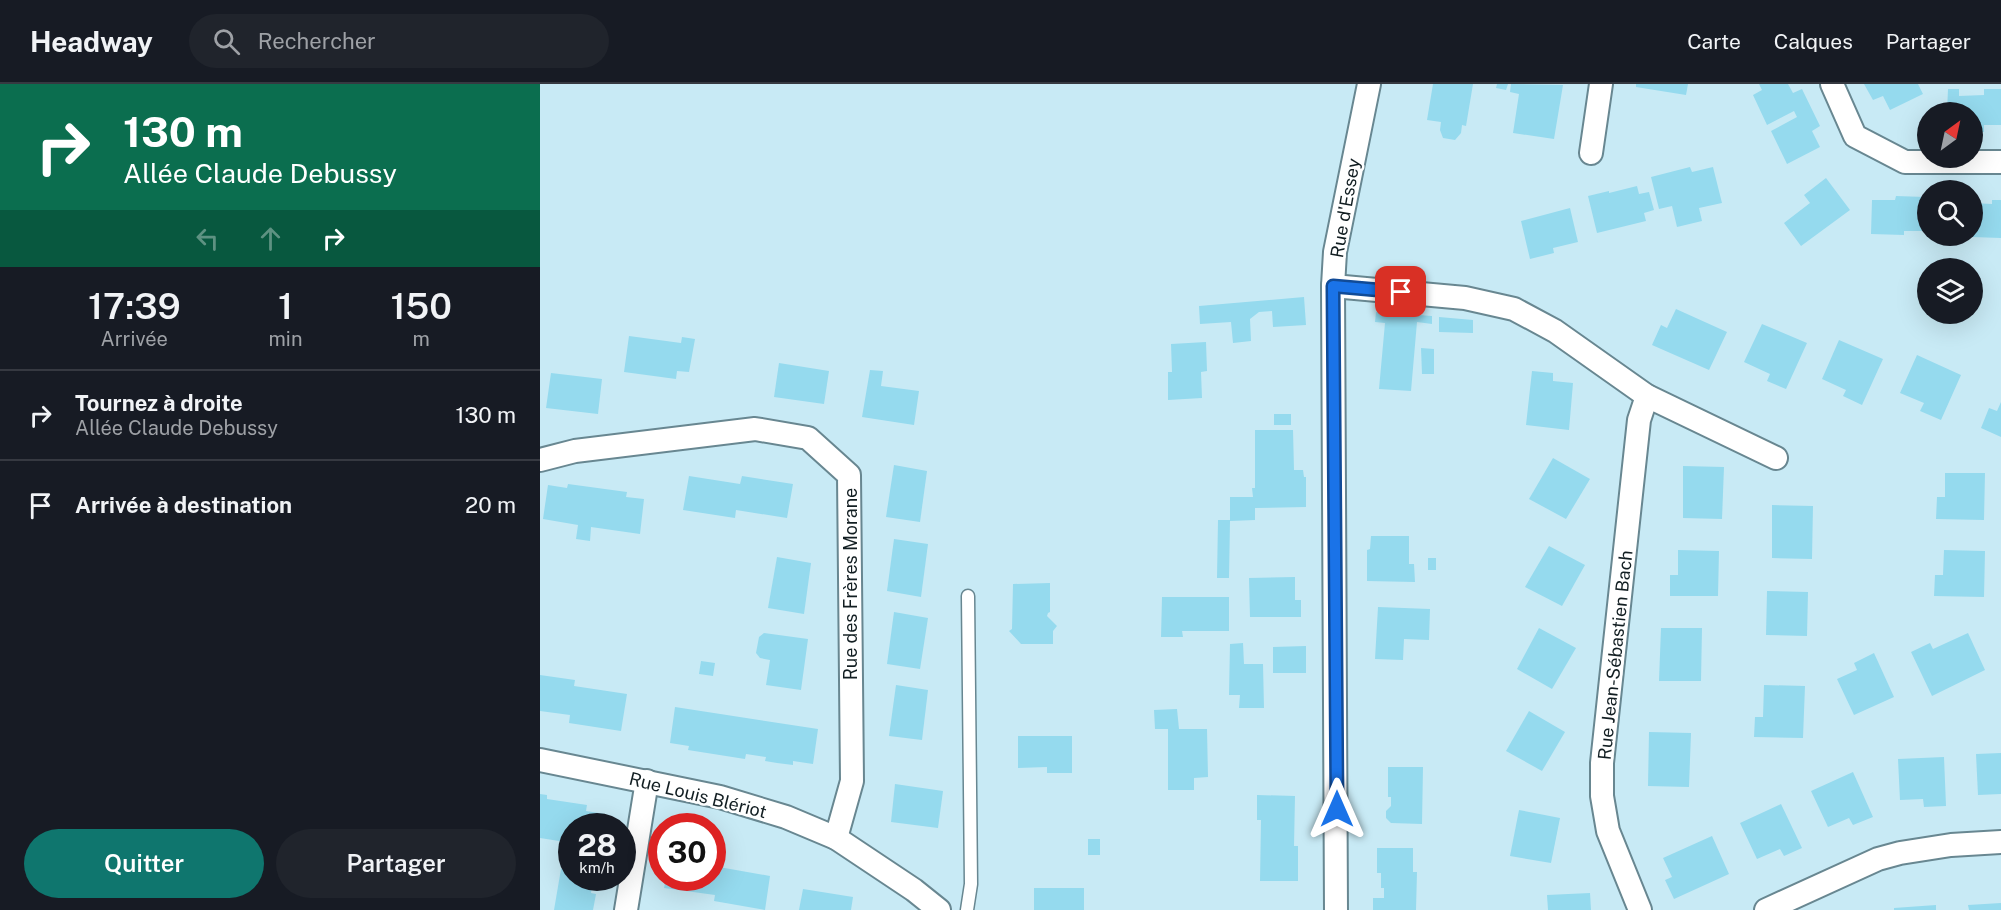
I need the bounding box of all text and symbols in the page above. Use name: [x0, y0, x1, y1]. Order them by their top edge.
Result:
search box: [189, 14, 609, 68]
text: Headway: [30, 25, 153, 58]
icon: search: [210, 25, 243, 58]
text: Rechercher: [258, 28, 376, 54]
text: Carte: [1687, 29, 1741, 54]
text: Calques: [1774, 29, 1853, 54]
text: Partager: [1886, 29, 1971, 54]
north arrow: [1917, 102, 1983, 168]
map controls: [1917, 102, 1983, 324]
text: 130 m: [123, 107, 243, 156]
icon: right: [24, 108, 102, 186]
street label: Rue d'Essey: [1326, 156, 1364, 259]
text: Allée Claude Debussy: [123, 157, 397, 189]
button: search: [1917, 180, 1983, 246]
icon: left: [191, 222, 224, 255]
icon: ahead: [254, 222, 287, 255]
icon: right: [317, 222, 350, 255]
button: layers: [1917, 258, 1983, 324]
pin: [1375, 266, 1426, 317]
icon: arrive: [1384, 275, 1417, 308]
text: 17:39: [88, 285, 181, 327]
text: 1: [278, 285, 293, 327]
text: 150: [390, 285, 452, 327]
text: Arrivée: [101, 327, 168, 351]
text: min: [269, 327, 302, 351]
text: m: [413, 327, 430, 351]
text: Tournez à droite: [75, 390, 243, 416]
icon: right: [24, 399, 57, 432]
text: 130 m: [455, 402, 516, 428]
text: Allée Claude Debussy: [75, 416, 278, 440]
street label: Rue des Frères Morane: [840, 488, 861, 680]
icon: arrive: [24, 489, 57, 522]
text: Arrivée à destination: [75, 492, 292, 518]
text: 20 m: [465, 492, 516, 518]
street label: Rue Jean-Sébastien Bach: [1594, 549, 1636, 761]
street label: Rue Louis Blériot: [627, 768, 769, 822]
position arrow: [1305, 777, 1369, 841]
speed limit sign: 30: [648, 813, 726, 891]
text: 28: [577, 827, 617, 863]
button: Quitter: [24, 829, 264, 898]
button: Partager: [276, 829, 516, 898]
text: km/h: [579, 859, 615, 876]

